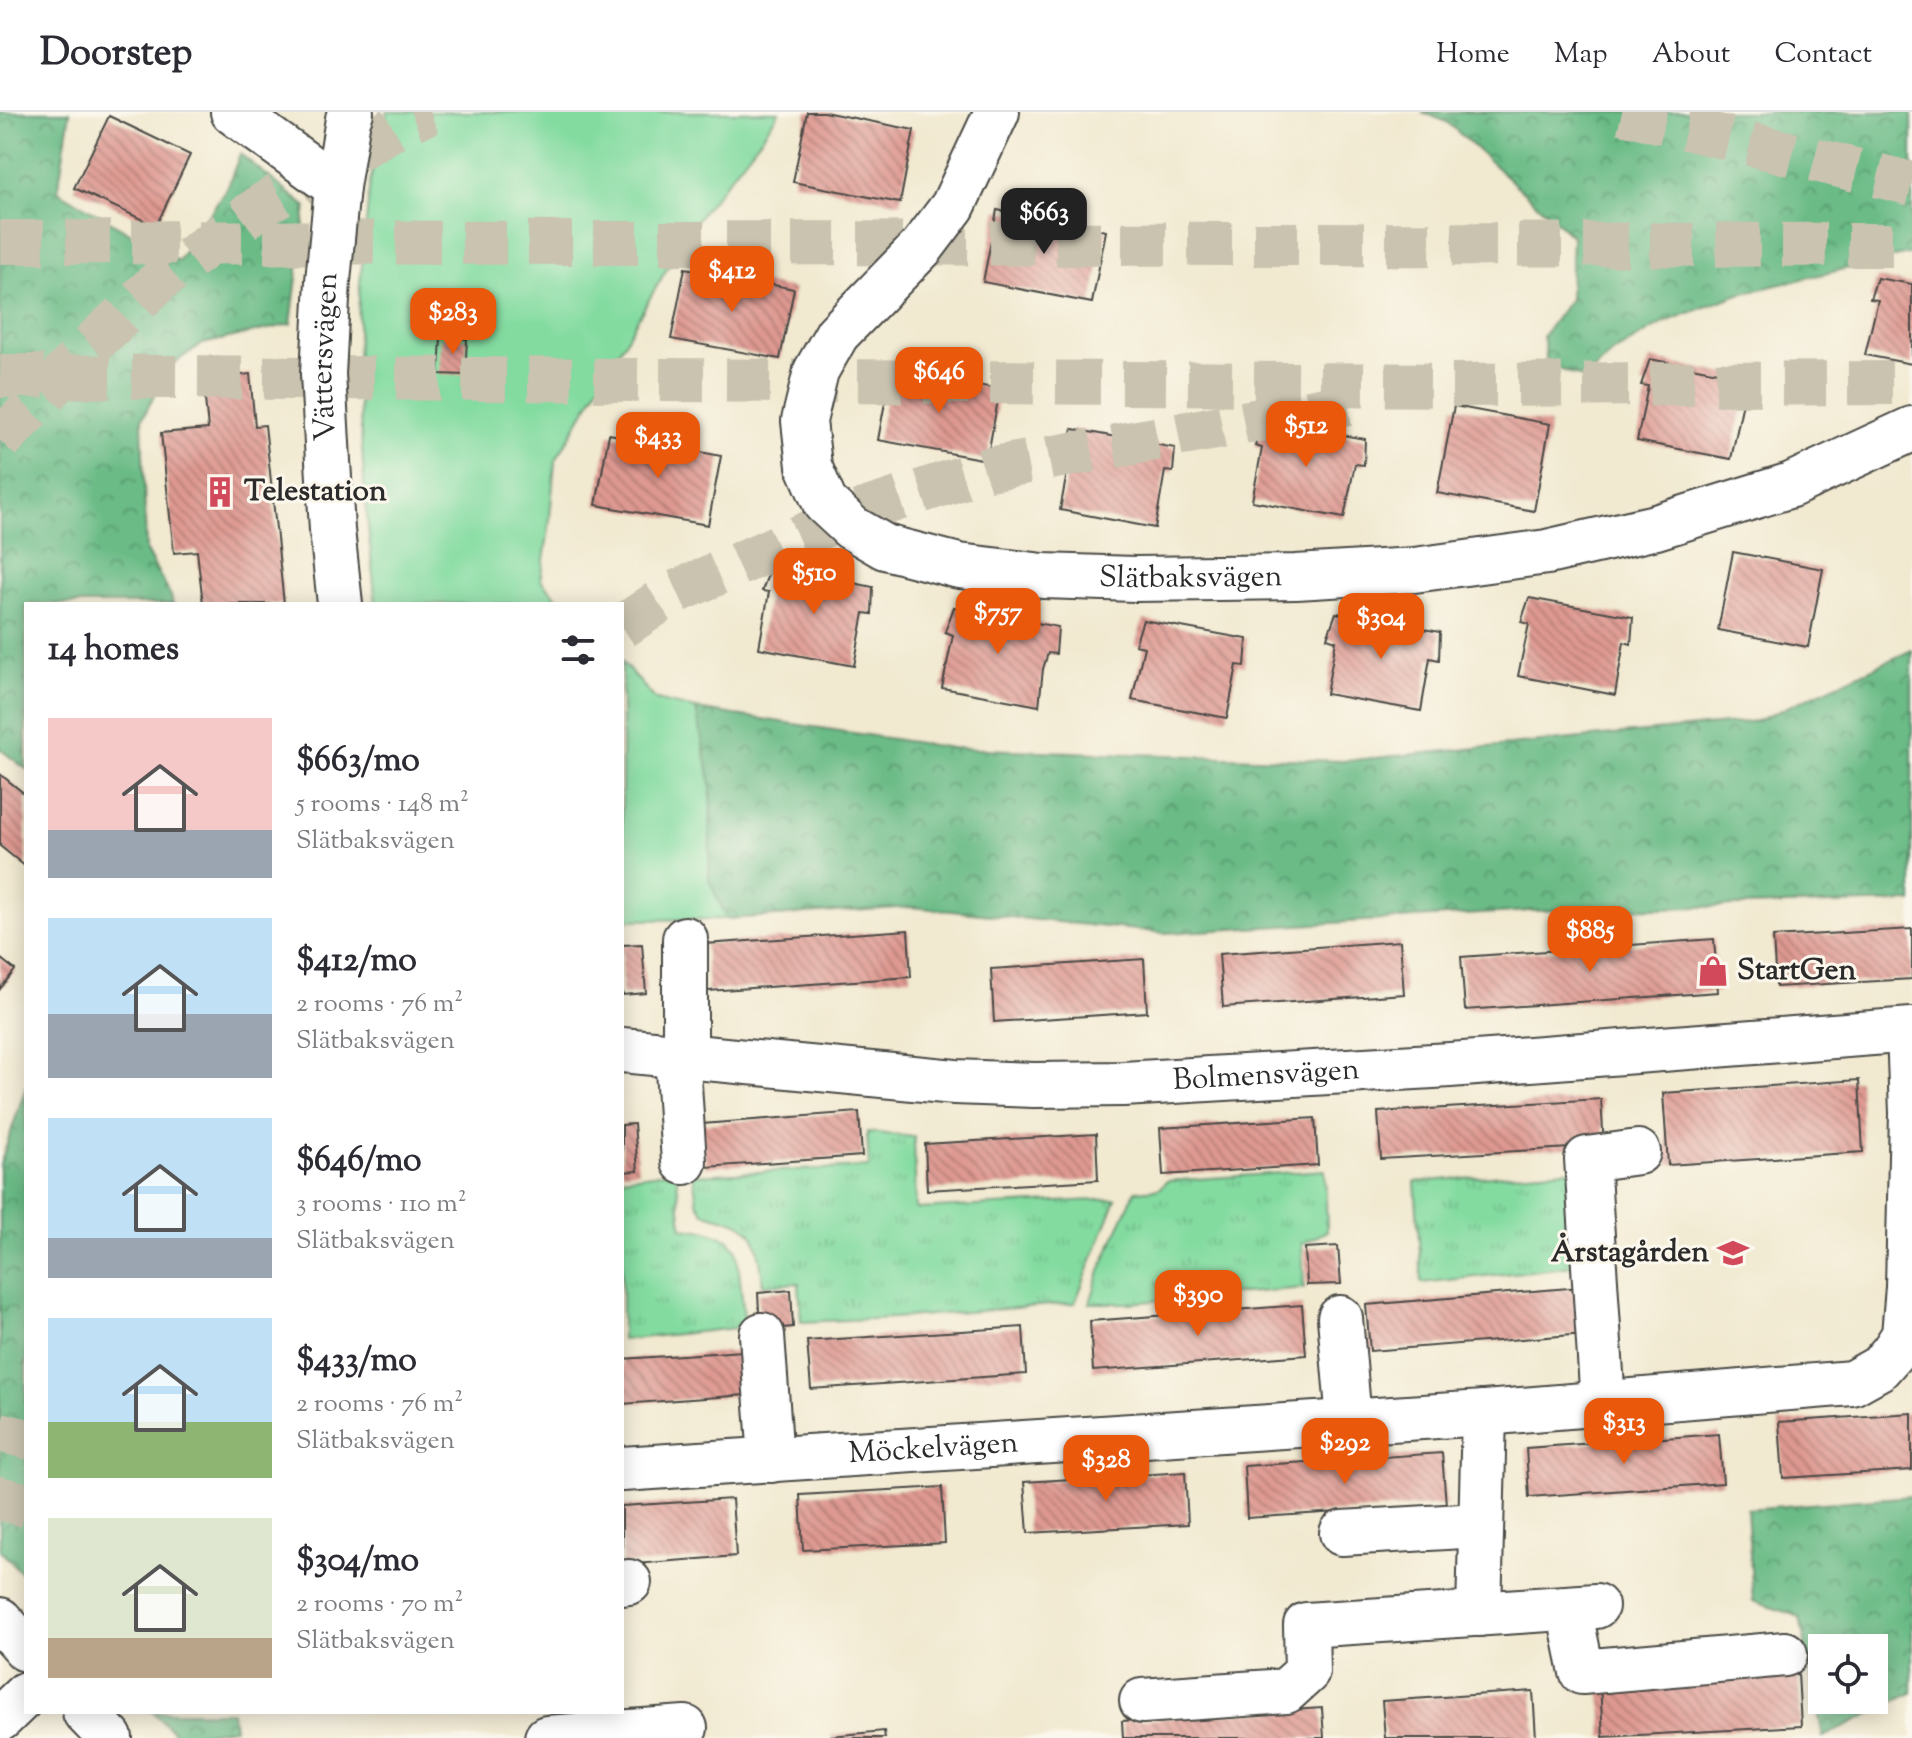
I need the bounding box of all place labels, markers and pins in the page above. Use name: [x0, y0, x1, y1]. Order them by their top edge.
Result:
pin: $663: [997, 188, 1091, 256]
pin: $412: [685, 246, 779, 314]
pin: $283: [406, 288, 500, 356]
pin: $646: [892, 347, 986, 415]
pin: $512: [1259, 401, 1353, 469]
pin: $433: [611, 412, 705, 480]
place label: Telestation: [244, 471, 387, 514]
building icon: Telestation: [203, 475, 237, 509]
pin: $510: [767, 548, 861, 616]
pin: $757: [951, 588, 1045, 656]
pin: $304: [1334, 593, 1428, 661]
pin: $885: [1543, 906, 1637, 974]
place label: StartGen: [1737, 950, 1857, 993]
shop icon: StartGen: [1696, 954, 1730, 988]
place label: Årstagården: [1551, 1232, 1709, 1275]
school or university icon: Årstagården: [1716, 1236, 1750, 1270]
pin: $390: [1151, 1270, 1245, 1338]
pin: $313: [1577, 1398, 1671, 1466]
pin: $292: [1298, 1418, 1392, 1486]
pin: $328: [1059, 1435, 1153, 1503]

